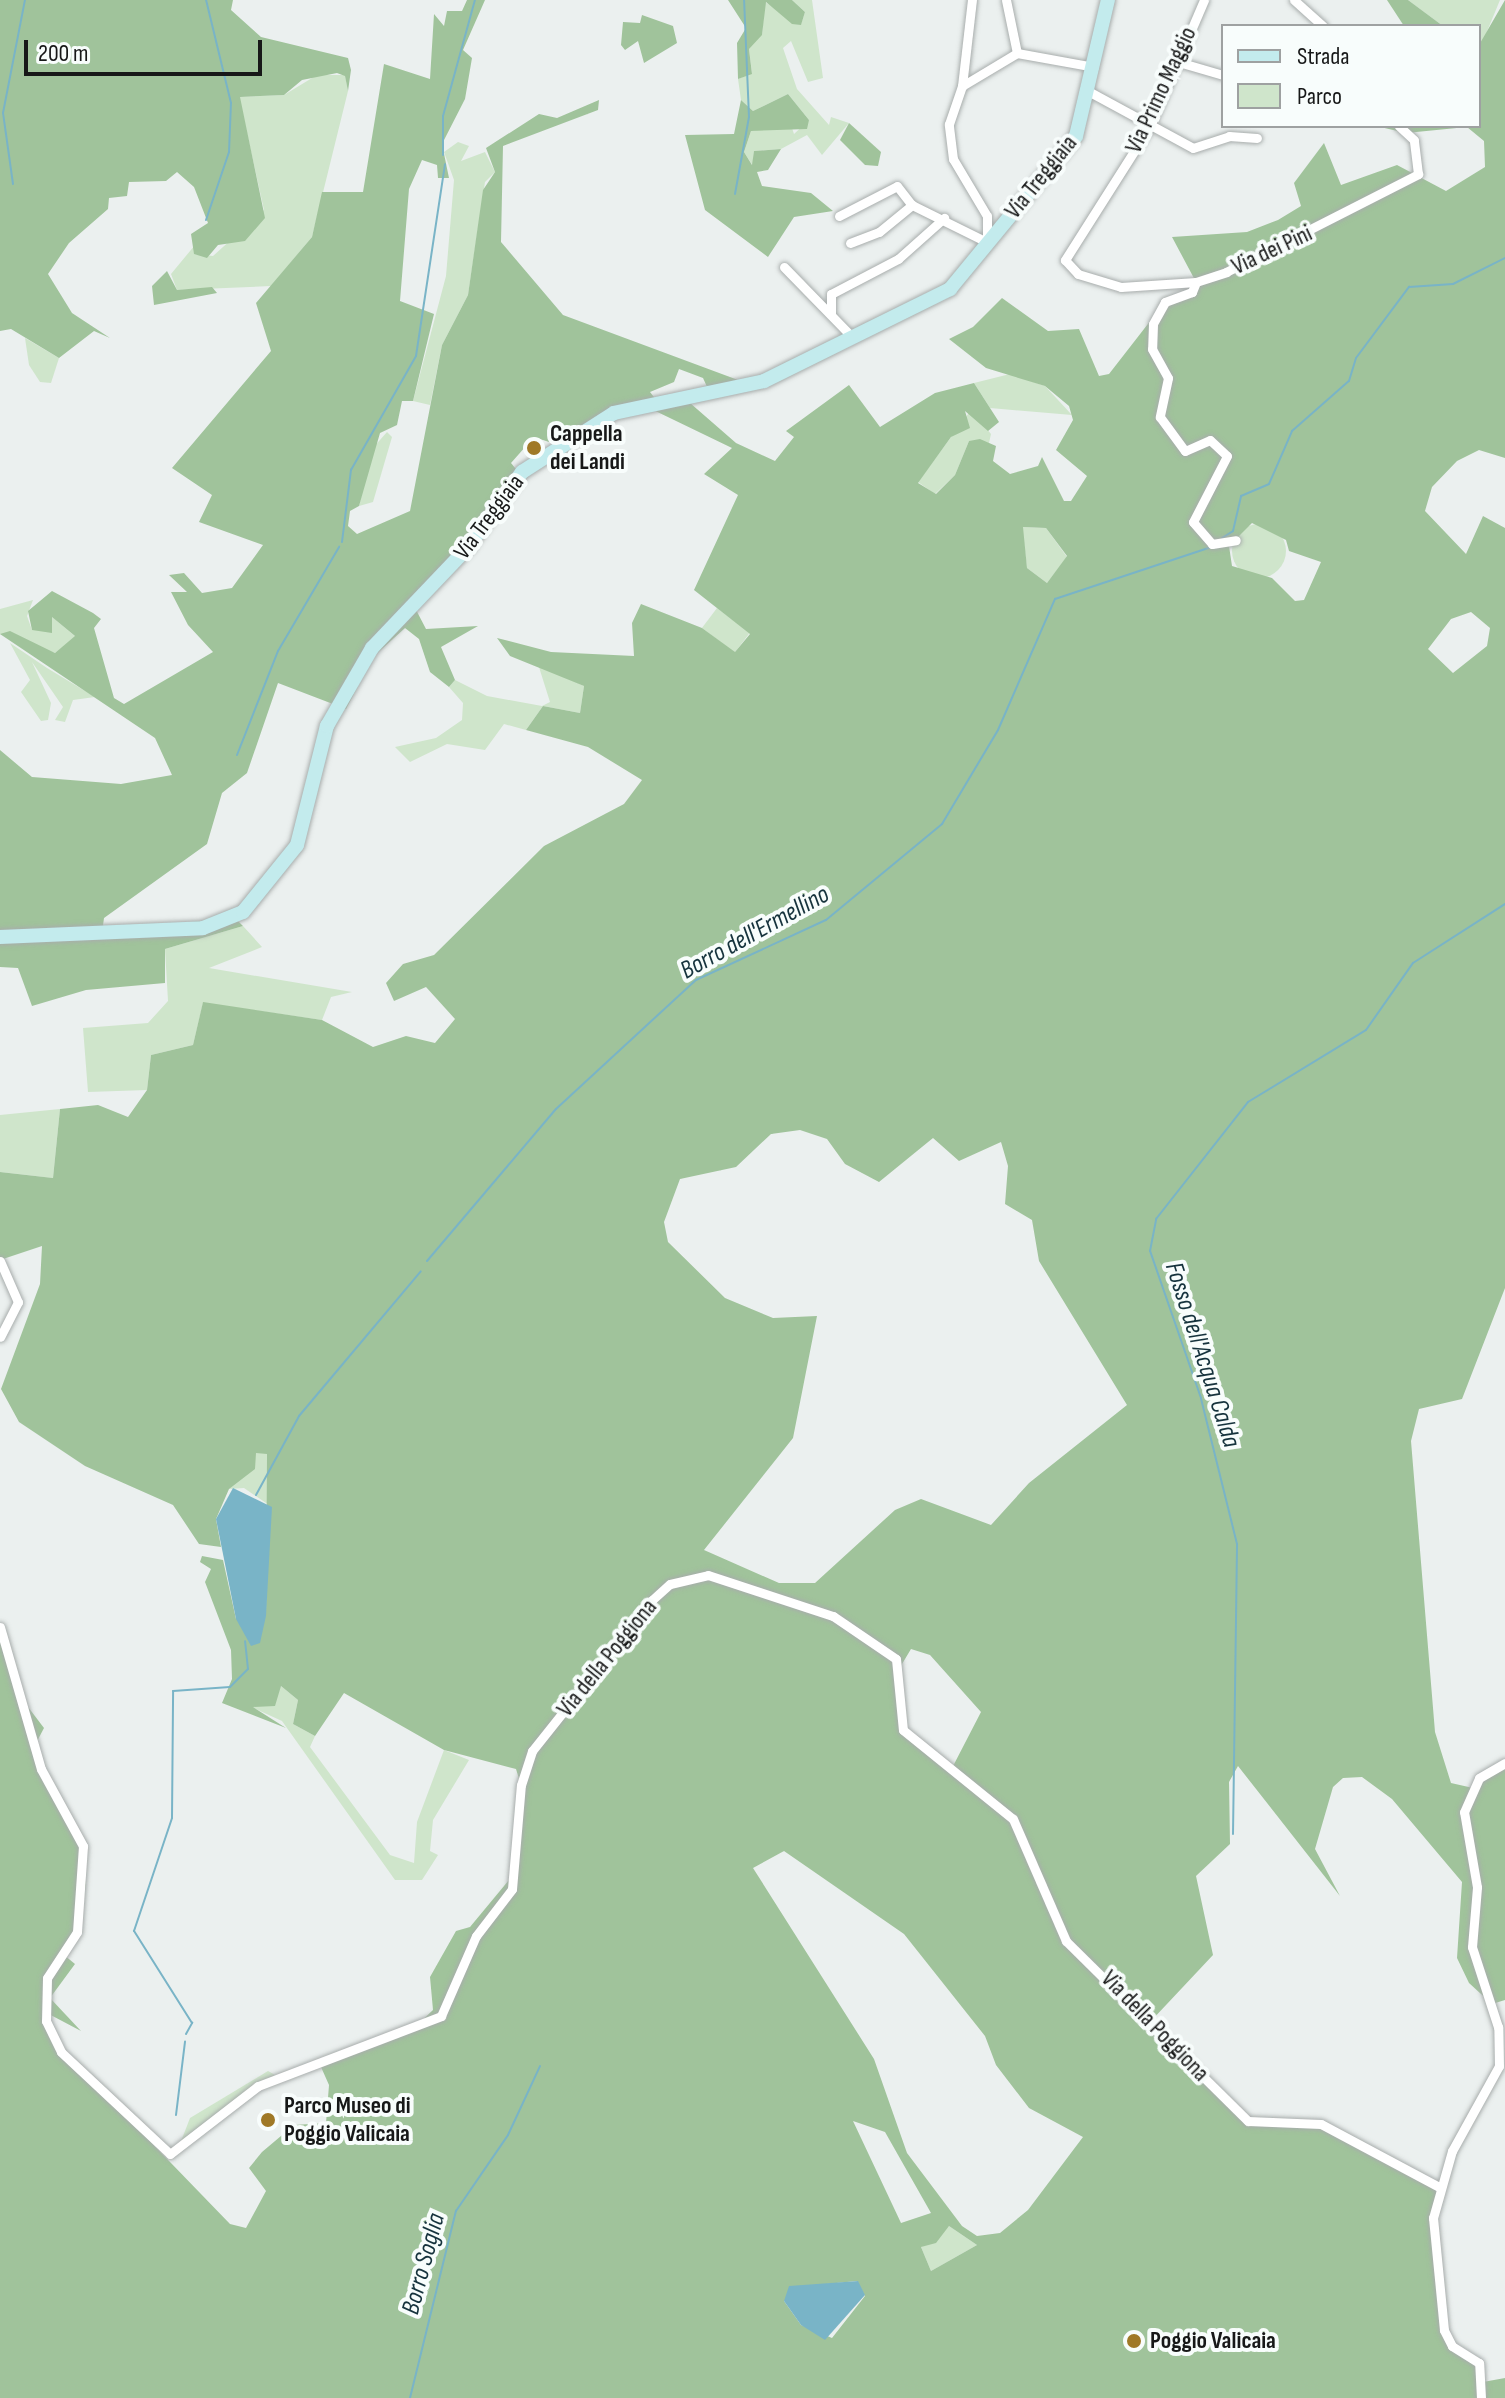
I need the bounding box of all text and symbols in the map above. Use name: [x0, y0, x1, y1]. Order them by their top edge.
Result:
street label: Via Primo Maggio: [1119, 22, 1203, 158]
scale bar: [28, 24, 266, 74]
legend: [1221, 24, 1481, 128]
text: 200 m: [38, 39, 89, 68]
text: Strada: [1297, 42, 1350, 71]
text: Parco: [1297, 82, 1342, 111]
street label: Via Treggiaia: [999, 129, 1083, 225]
street label: Via dei Pini: [1227, 219, 1317, 281]
place label: Cappella dei Landi: [550, 420, 625, 476]
marker: Cappella dei Landi: [525, 439, 543, 457]
street label: Via Treggiaia: [448, 469, 530, 565]
water label: Borro dell'Ermellino: [675, 879, 835, 987]
water label: Fosso dell'Acqua Calda: [1157, 1259, 1247, 1451]
street label: Via della Poggiona: [551, 1593, 663, 1723]
street label: Via della Poggiona: [1095, 1965, 1215, 2087]
place label: Parco Museo di Poggio Valicaia: [284, 2092, 411, 2148]
marker: Parco Museo di Poggio Valicaia: [259, 2111, 277, 2129]
water label: Borro Soglia: [396, 2210, 452, 2318]
place label: Poggio Valicaia: [1150, 2327, 1276, 2355]
marker: Poggio Valicaia: [1125, 2332, 1143, 2350]

